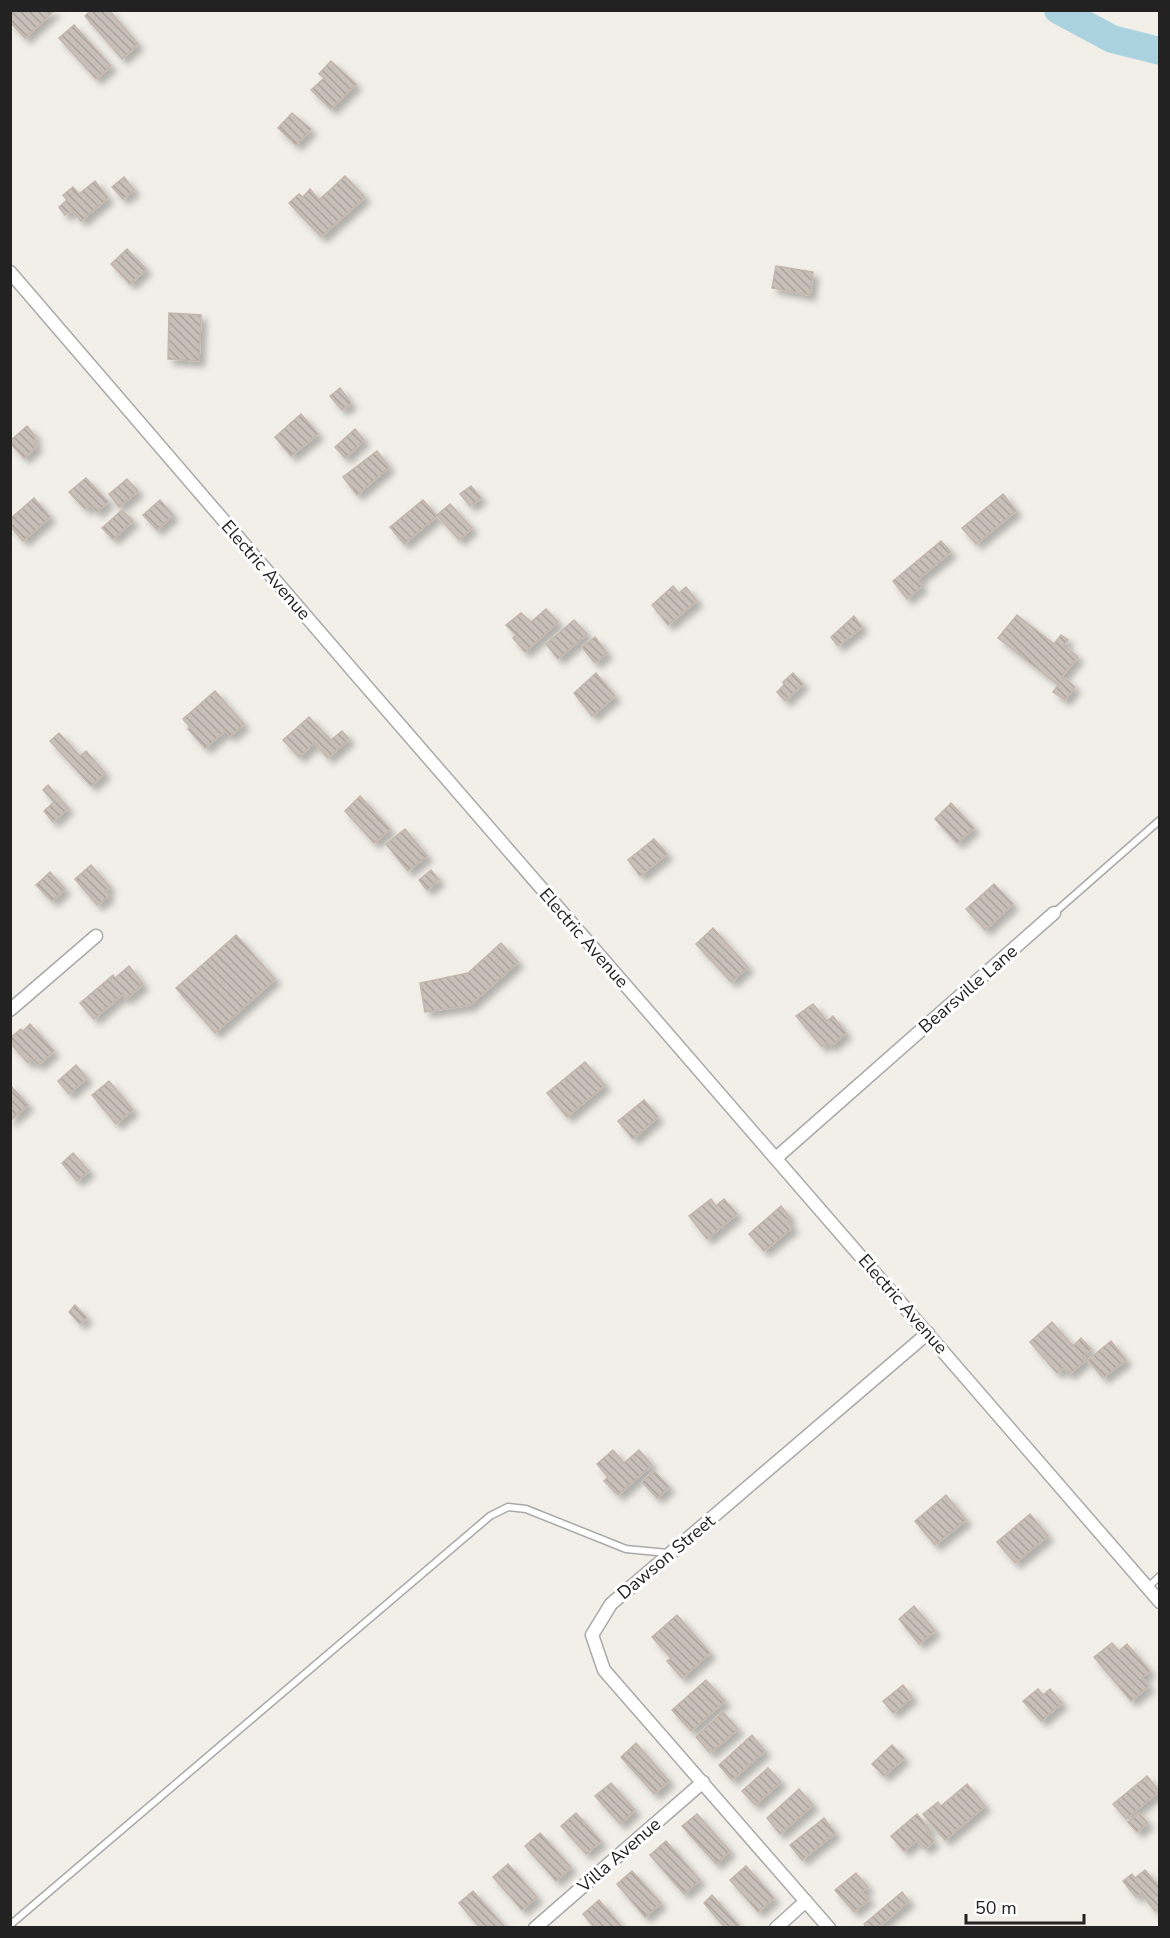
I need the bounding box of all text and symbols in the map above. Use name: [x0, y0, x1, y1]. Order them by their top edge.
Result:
street label: Electric Avenue: [216, 515, 316, 625]
street label: Electric Avenue: [534, 883, 634, 993]
street label: Bearsville Lane: [914, 939, 1022, 1039]
street label: Electric Avenue: [853, 1249, 953, 1359]
street label: Dawson Street: [612, 1509, 720, 1605]
street label: Villa Avenue: [572, 1812, 666, 1898]
scale bar: [966, 1887, 1084, 1925]
text: 50 m: [975, 1896, 1017, 1920]

